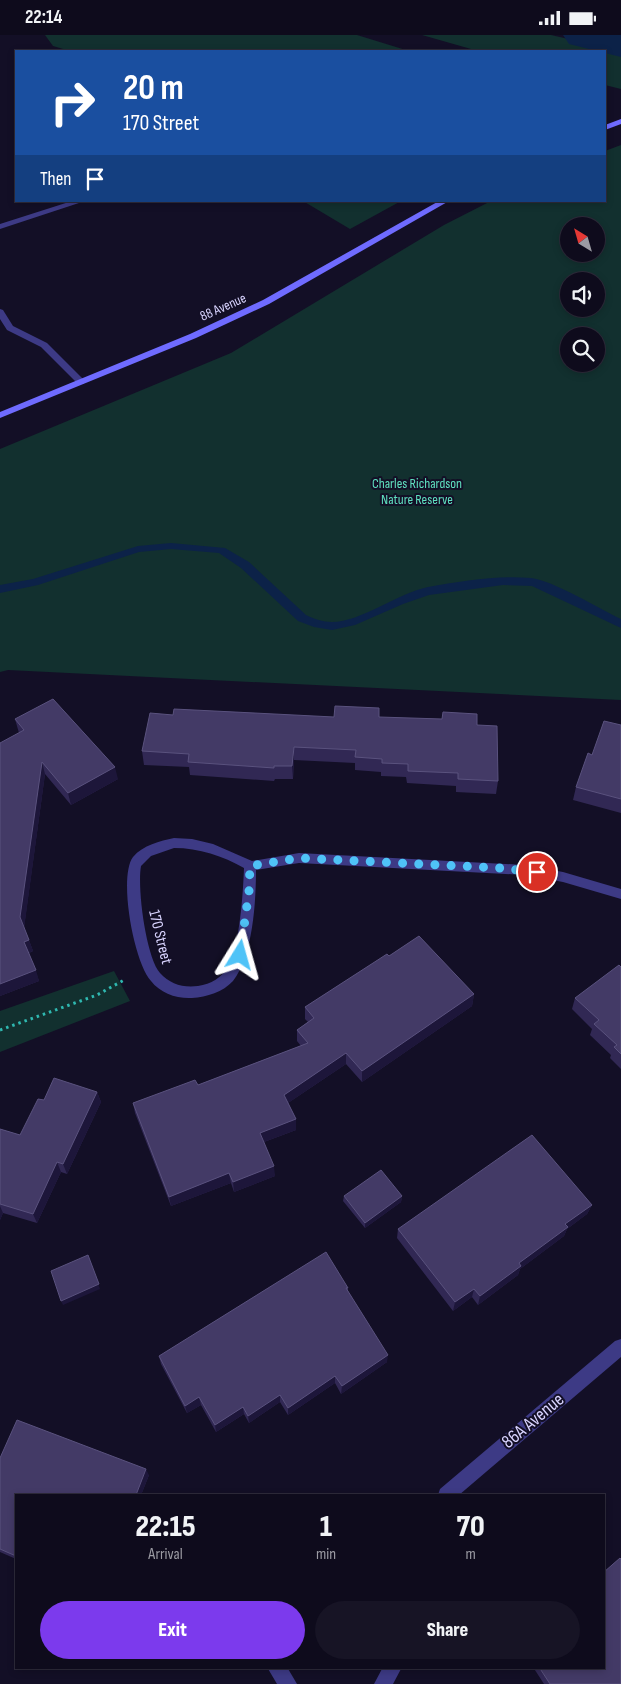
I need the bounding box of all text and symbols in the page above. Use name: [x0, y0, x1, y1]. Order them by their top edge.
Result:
text: 22:14: [25, 6, 62, 29]
text: 20 m: [123, 67, 184, 110]
icon: right: [40, 70, 105, 135]
text: 170 Street: [123, 110, 199, 137]
icon: arrive: [81, 165, 109, 193]
text: Then: [40, 168, 71, 191]
north arrow: [560, 217, 605, 263]
map controls: [560, 217, 605, 372]
button: sound: [560, 272, 605, 317]
street label: 88 Avenue: [197, 289, 249, 325]
button: search: [560, 327, 605, 372]
park label: Charles Richardson Nature Reserve: [372, 475, 462, 508]
pin: [516, 851, 558, 893]
icon: arrive: [523, 858, 551, 886]
street label: 170 Street: [144, 908, 176, 966]
position arrow: [213, 928, 265, 980]
street label: 86A Avenue: [497, 1388, 569, 1454]
text: 22:15: [135, 1509, 196, 1545]
text: 1: [320, 1509, 332, 1545]
text: 70: [456, 1509, 485, 1545]
text: Arrival: [148, 1545, 183, 1564]
text: min: [316, 1545, 336, 1564]
text: m: [465, 1545, 476, 1564]
button: Exit: [40, 1601, 305, 1659]
button: Share: [315, 1601, 580, 1659]

